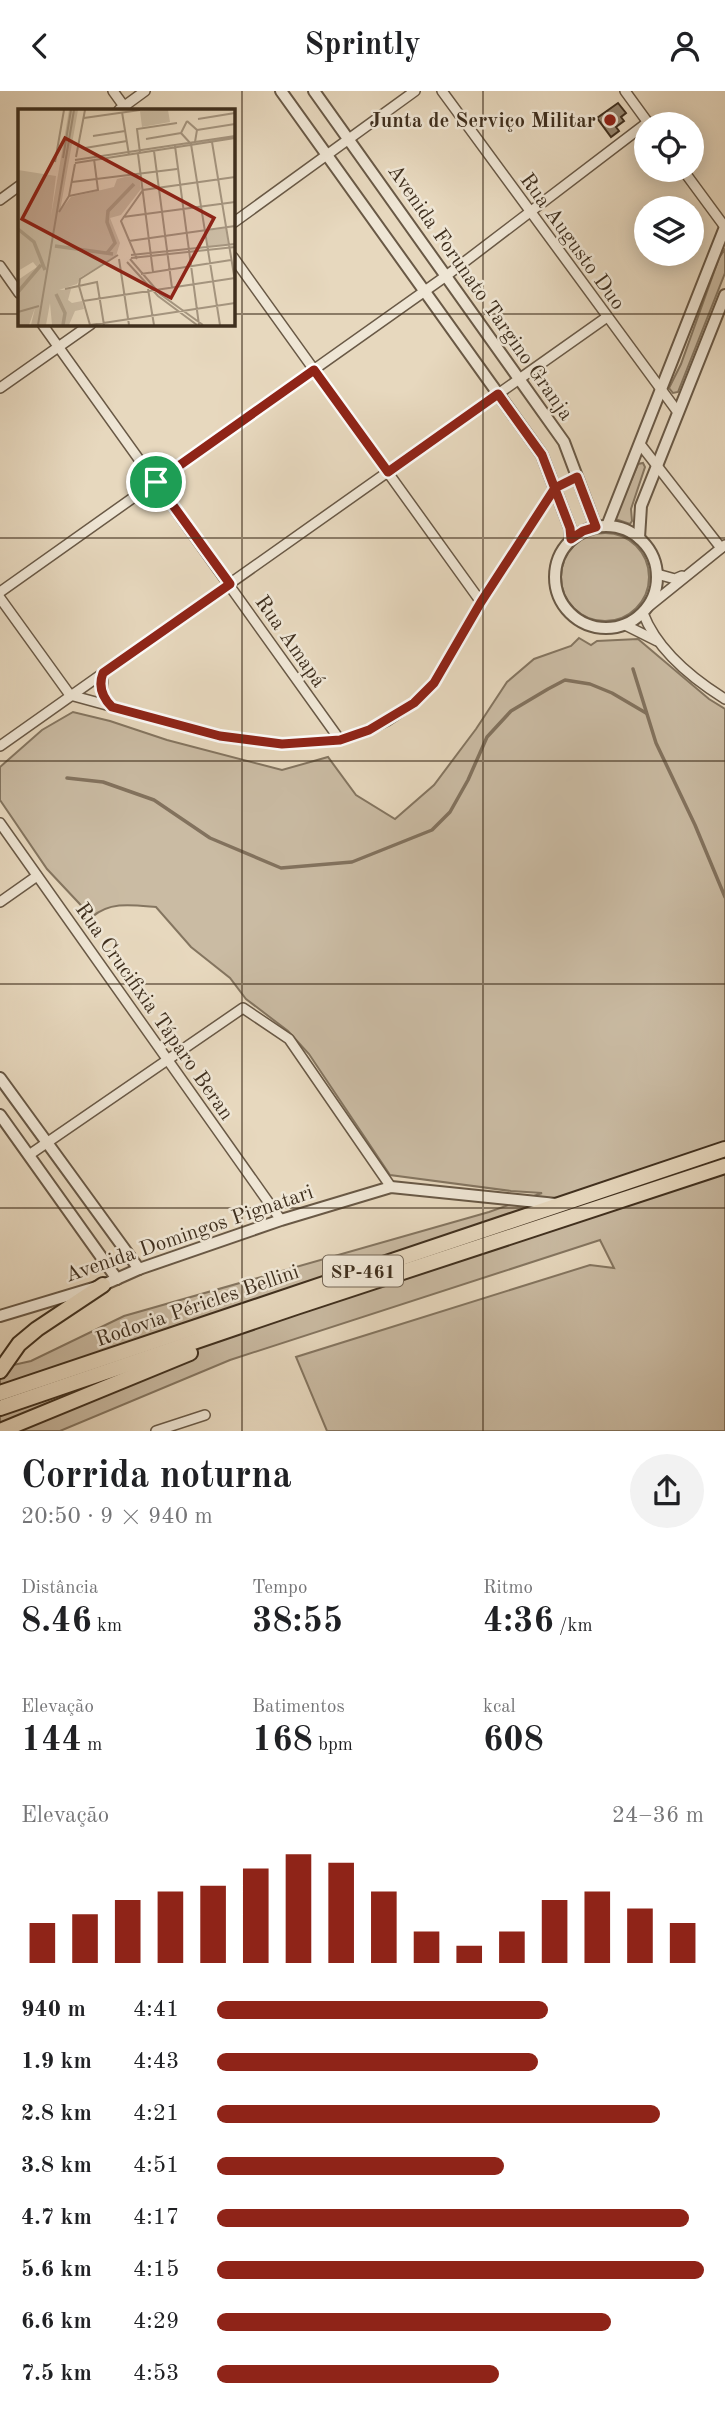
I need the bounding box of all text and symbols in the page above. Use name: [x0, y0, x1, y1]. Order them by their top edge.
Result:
icon: back: [21, 27, 59, 65]
icon: person: [666, 27, 704, 65]
text: Sprintly: [304, 30, 421, 62]
inset map: [18, 109, 234, 325]
place label: Junta de Serviço Militar: [369, 111, 596, 132]
marker: Junta de Serviço Militar: [602, 112, 618, 128]
map controls: [634, 112, 704, 266]
button: locate: [634, 112, 704, 182]
street label: Avenida Forunato Targino Granja: [383, 161, 576, 425]
street label: Rua Augusto Duo: [515, 170, 628, 314]
button: layers: [634, 196, 704, 266]
pin: [126, 452, 186, 512]
icon: arrive: [137, 463, 175, 501]
street label: Rua Amapá: [251, 592, 329, 692]
street label: Rua Crucifixia Táparo Beran: [71, 899, 237, 1124]
street label: Avenida Domingos Pignatari: [63, 1182, 316, 1287]
road number: SP-461: [323, 1255, 403, 1287]
street label: Rodovia Péricles Bellini: [93, 1262, 302, 1351]
button: share: [630, 1454, 704, 1528]
text: Corrida noturna: [21, 1458, 292, 1496]
text: 20:50 · 9 × 940 m: [21, 1505, 213, 1528]
text: Distância: [21, 1579, 98, 1598]
text: Tempo: [252, 1579, 307, 1598]
text: Ritmo: [483, 1579, 533, 1598]
text: 8.46: [21, 1604, 92, 1639]
text: 38:55: [252, 1604, 343, 1639]
text: 4:36: [483, 1604, 554, 1639]
text: km: [92, 1617, 122, 1636]
text: /km: [554, 1617, 593, 1636]
text: Elevação: [21, 1698, 94, 1717]
text: Batimentos: [252, 1698, 345, 1717]
text: kcal: [483, 1698, 516, 1717]
text: 144: [21, 1723, 82, 1758]
text: 168: [252, 1723, 313, 1758]
text: 608: [483, 1723, 544, 1758]
text: m: [82, 1736, 102, 1755]
text: bpm: [313, 1736, 353, 1755]
text: Elevação: [21, 1804, 109, 1827]
text: 24–36 m: [612, 1804, 704, 1827]
text: 940 m: [21, 1998, 86, 2021]
text: 4:41: [133, 1998, 179, 2021]
text: 1.9 km: [21, 2050, 92, 2073]
text: 4:43: [133, 2050, 179, 2073]
text: 2.8 km: [21, 2102, 92, 2125]
text: 4:21: [133, 2102, 179, 2125]
text: 3.8 km: [21, 2154, 92, 2177]
text: 4:51: [133, 2154, 179, 2177]
text: 4.7 km: [21, 2206, 92, 2229]
text: 4:17: [133, 2206, 179, 2229]
text: 5.6 km: [21, 2258, 92, 2281]
text: 4:15: [133, 2258, 179, 2281]
text: 6.6 km: [21, 2310, 92, 2333]
text: 4:29: [133, 2310, 179, 2333]
text: 7.5 km: [21, 2362, 92, 2385]
text: 4:53: [133, 2362, 179, 2385]

